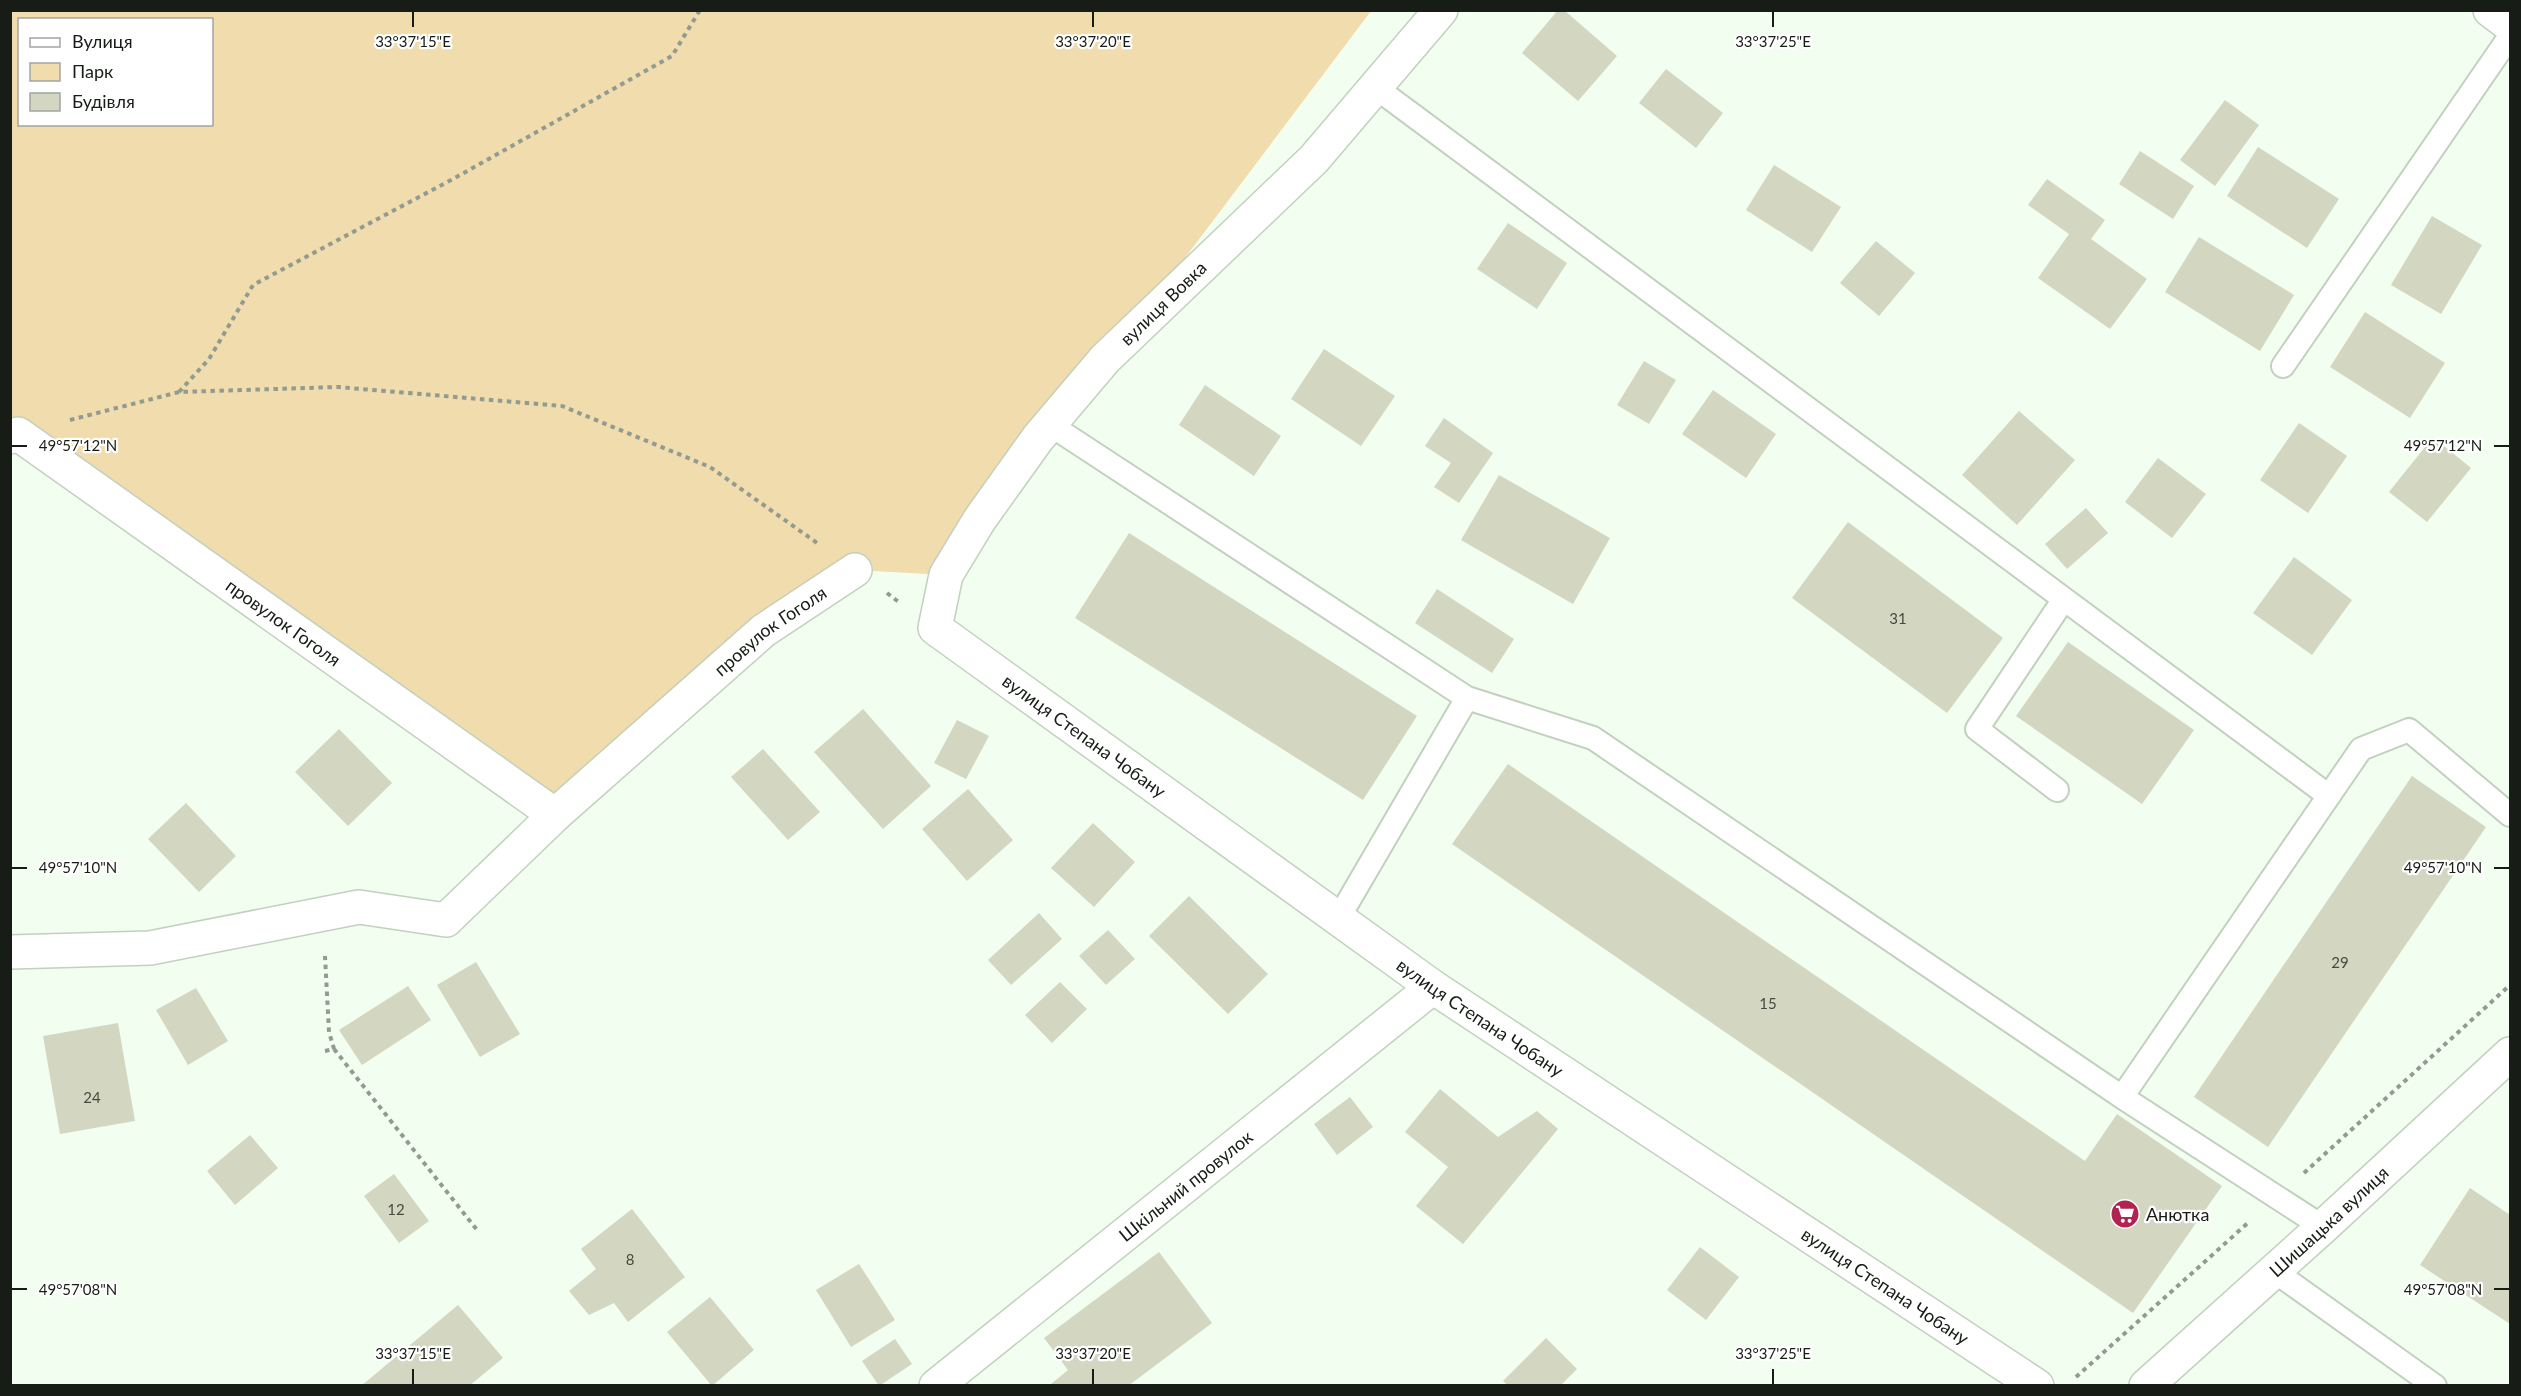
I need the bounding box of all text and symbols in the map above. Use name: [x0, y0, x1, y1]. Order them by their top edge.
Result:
legend: [18, 18, 213, 126]
text: Вулиця: [72, 30, 133, 52]
text: 33°37'15"E: [375, 32, 451, 50]
text: 33°37'20"E: [1055, 32, 1131, 50]
text: 33°37'25"E: [1735, 32, 1811, 50]
text: Парк: [72, 60, 114, 82]
text: Будівля: [72, 90, 135, 112]
street label: вулиця Вовка: [1115, 256, 1211, 350]
text: 49°57'12"N: [39, 436, 117, 454]
text: 49°57'12"N: [2404, 436, 2482, 454]
street label: провулок Гоголя: [222, 574, 345, 670]
street label: провулок Гоголя: [709, 581, 830, 680]
house number: 31: [1889, 609, 1907, 627]
street label: вулиця Степана Чобану: [998, 669, 1171, 802]
text: 49°57'10"N: [39, 858, 117, 876]
text: 49°57'10"N: [2404, 858, 2482, 876]
house number: 29: [2331, 953, 2349, 971]
street label: вулиця Степана Чобану: [1393, 954, 1568, 1082]
house number: 15: [1759, 994, 1777, 1012]
house number: 24: [83, 1088, 101, 1106]
street label: Шкільний провулок: [1114, 1125, 1257, 1246]
street label: Шишацька вулиця: [2265, 1161, 2393, 1281]
supermarket icon: Анютка: [2109, 1198, 2141, 1230]
house number: 12: [387, 1200, 405, 1218]
place label: Анютка: [2146, 1203, 2209, 1225]
street label: вулиця Степана Чобану: [1798, 1223, 1974, 1349]
house number: 8: [626, 1250, 634, 1268]
text: 49°57'08"N: [39, 1280, 117, 1298]
text: 49°57'08"N: [2404, 1280, 2482, 1298]
text: 33°37'15"E: [375, 1344, 451, 1362]
text: 33°37'20"E: [1055, 1344, 1131, 1362]
text: 33°37'25"E: [1735, 1344, 1811, 1362]

